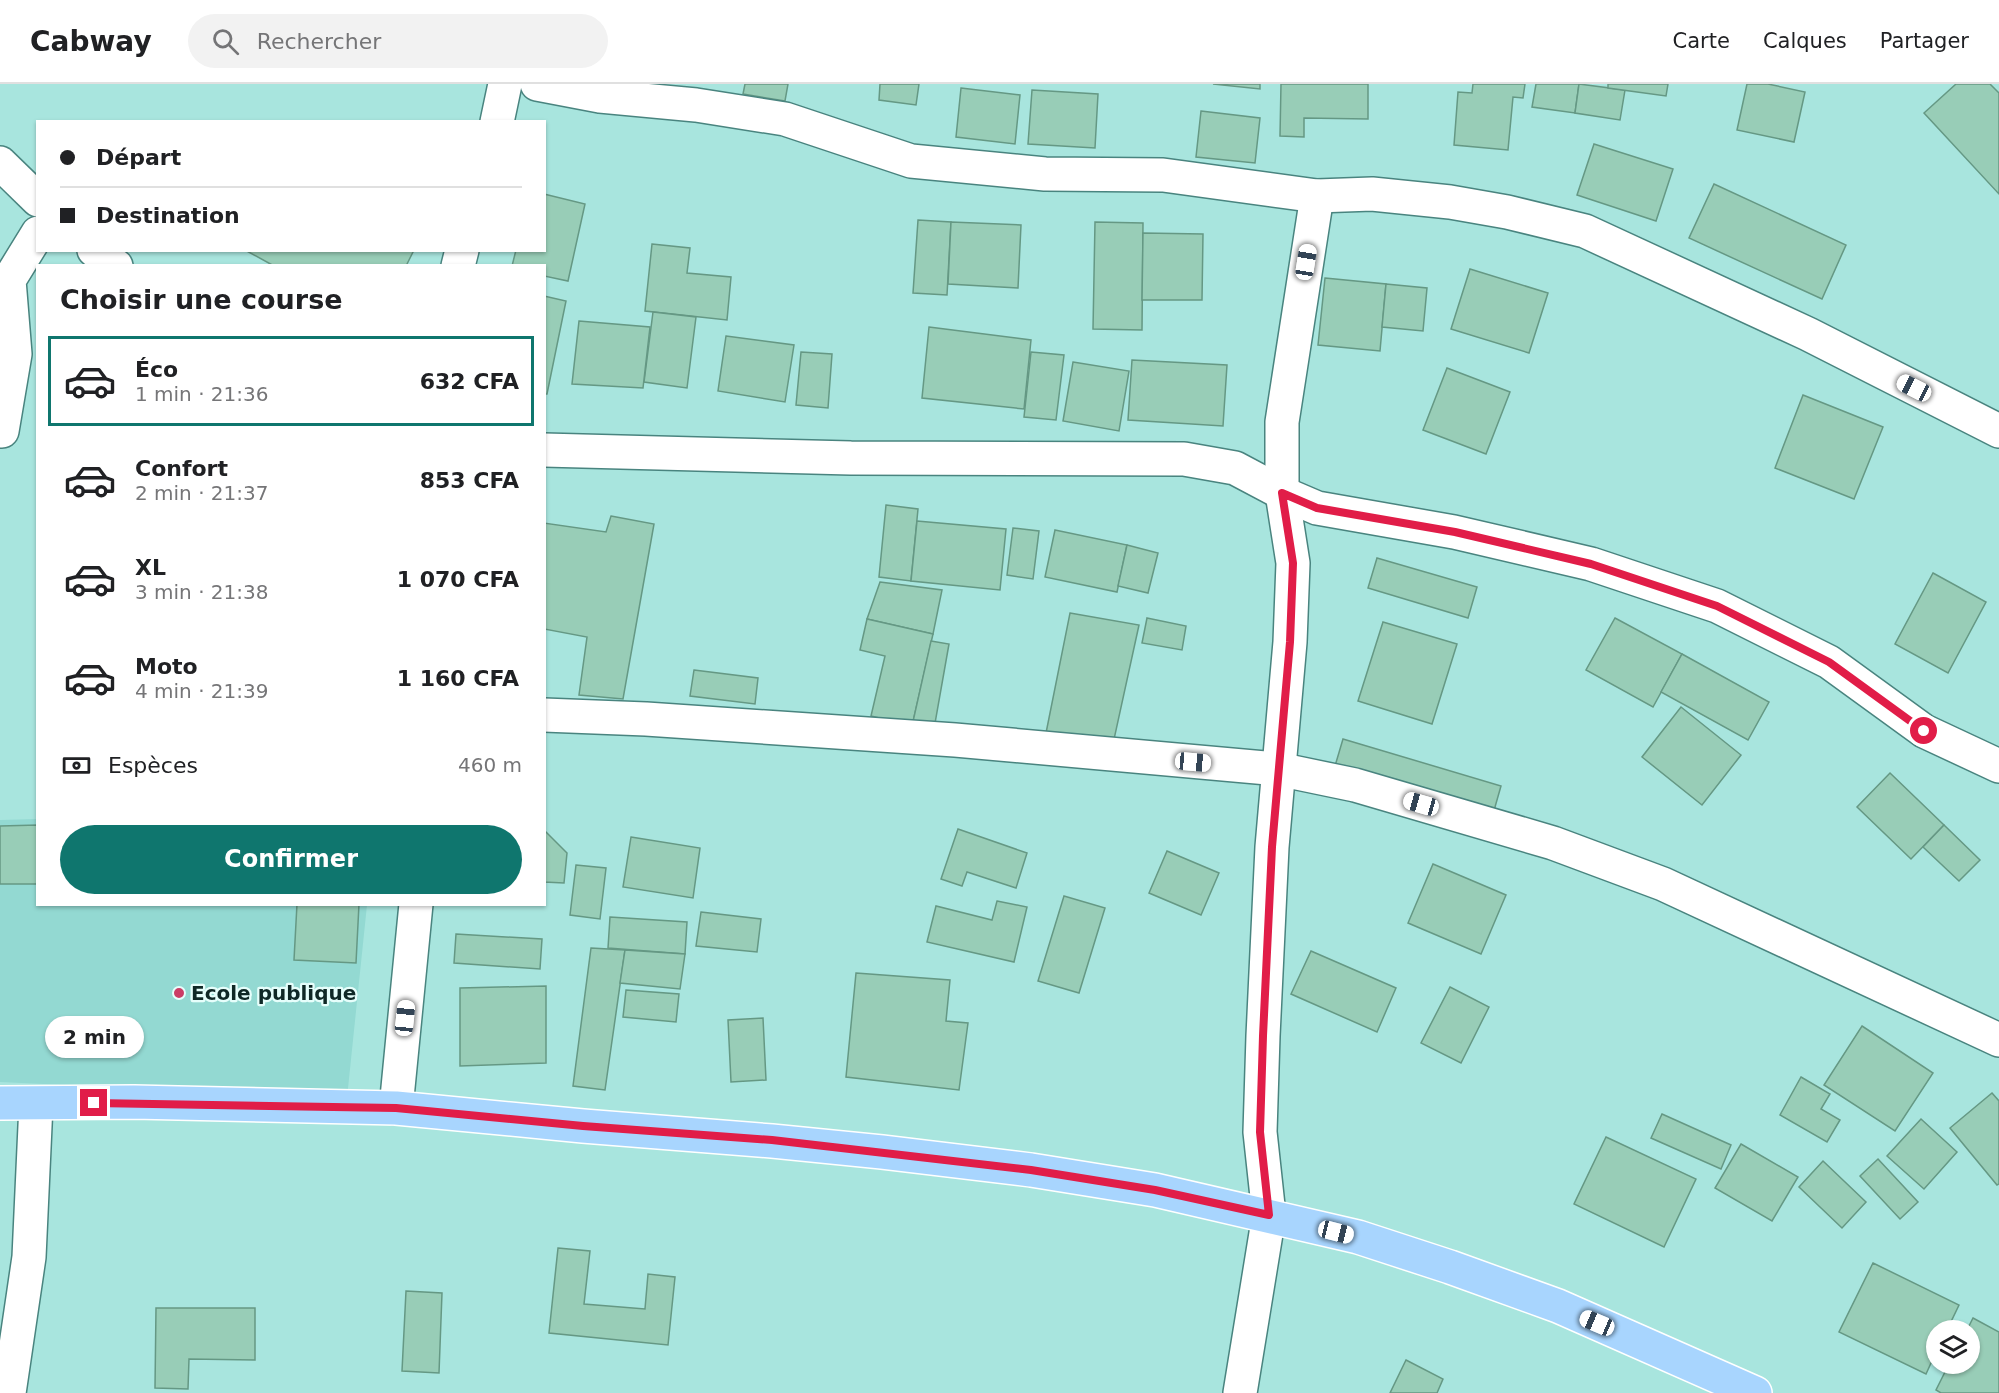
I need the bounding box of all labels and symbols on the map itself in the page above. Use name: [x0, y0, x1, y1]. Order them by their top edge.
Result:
car: [1294, 243, 1318, 281]
car: [1894, 372, 1934, 404]
route start: [1910, 717, 1937, 744]
car: [1174, 751, 1212, 773]
car: [1401, 790, 1441, 818]
place label: Ecole publique: [191, 981, 356, 1005]
marker: Ecole publique: [172, 986, 186, 1000]
car: [394, 999, 416, 1037]
callout: 2 min: [44, 1016, 144, 1058]
route end: [80, 1089, 107, 1116]
car: [1316, 1219, 1356, 1245]
car: [1577, 1308, 1617, 1338]

